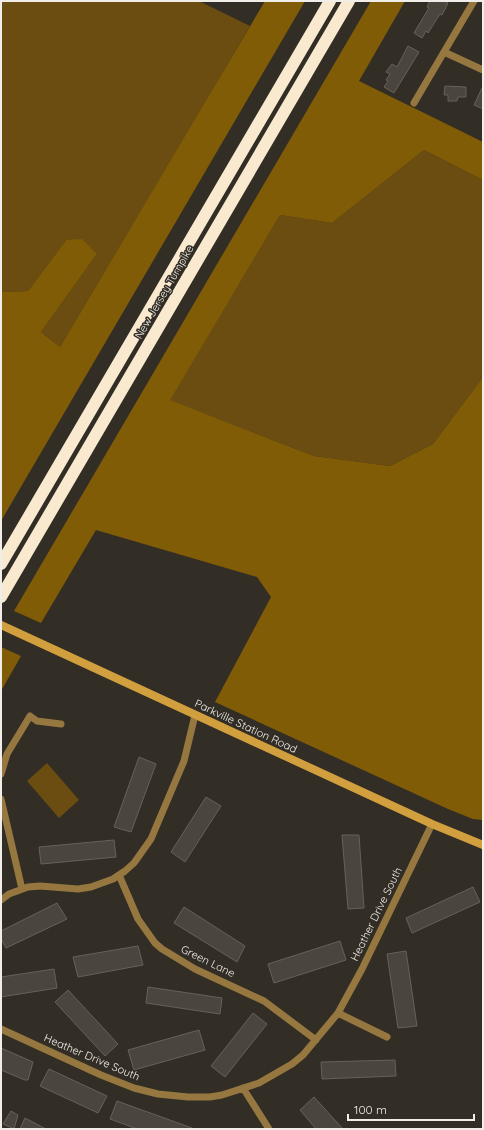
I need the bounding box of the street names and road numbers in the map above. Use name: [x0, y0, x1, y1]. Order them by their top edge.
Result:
street label: New Jersey Turnpike: [131, 243, 197, 341]
street label: Parkville Station Road: [192, 696, 300, 756]
street label: Heather Drive South: [347, 865, 405, 963]
street label: Green Lane: [179, 942, 237, 980]
street label: Heather Drive South: [42, 1030, 142, 1084]

